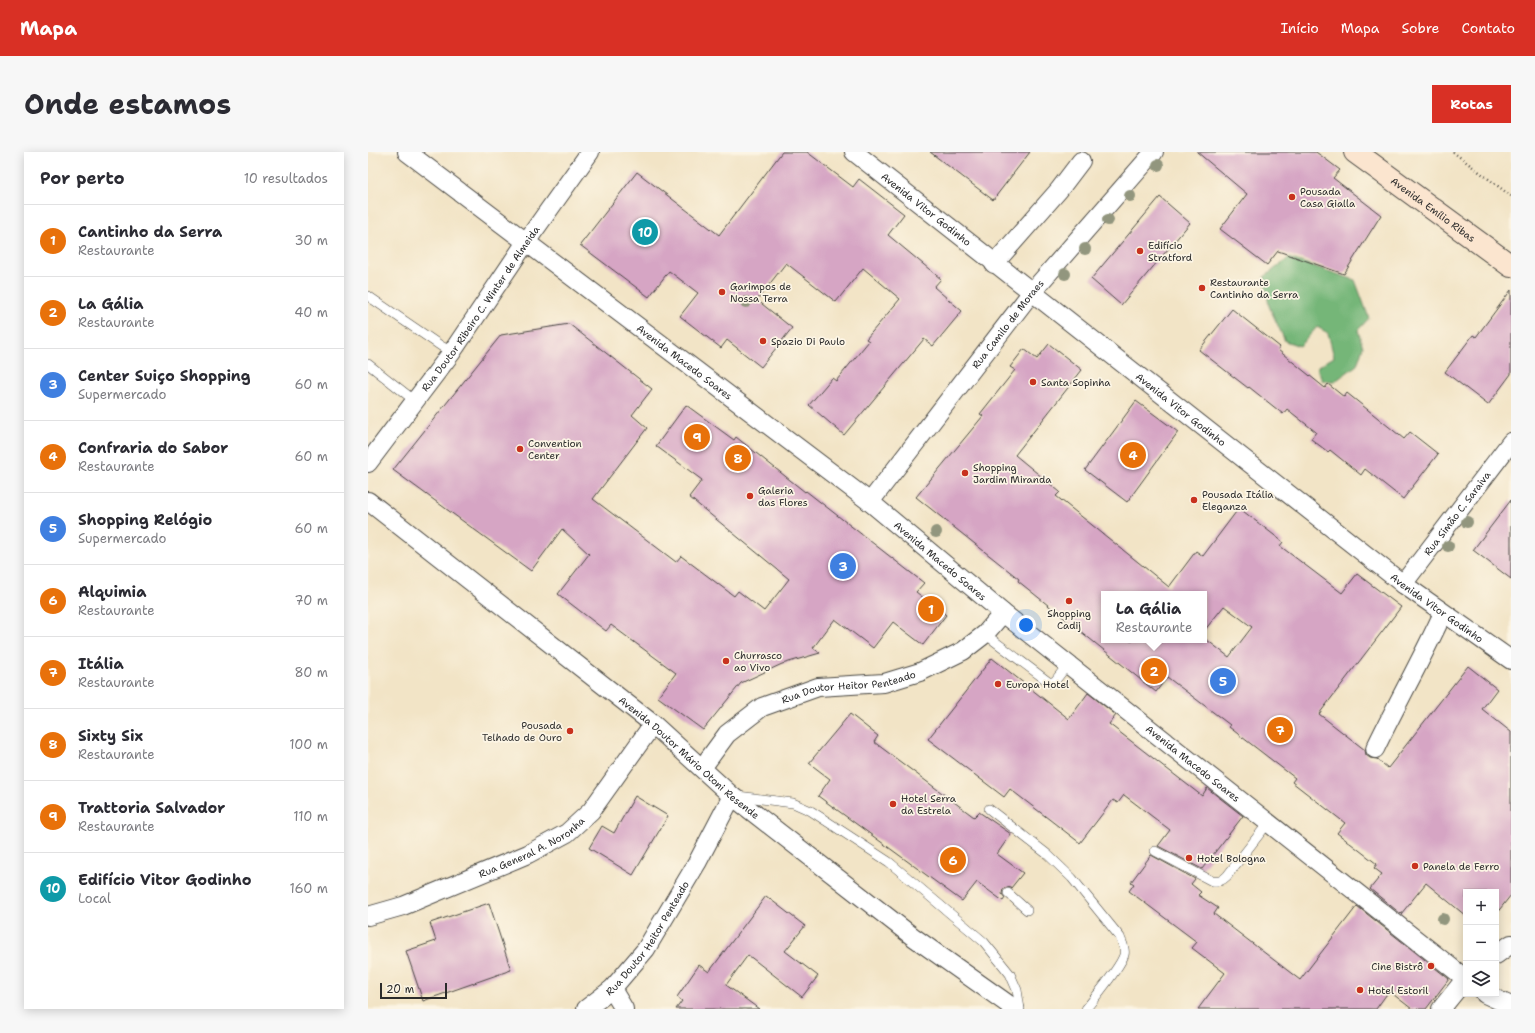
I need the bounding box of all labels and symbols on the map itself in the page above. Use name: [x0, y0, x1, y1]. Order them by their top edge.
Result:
street label: Avenida Vitor Godinho: [879, 169, 974, 248]
street label: Avenida Emílio Ribas: [1388, 174, 1478, 245]
place label: Pousada Casa Gialla: [1300, 185, 1356, 210]
marker: Pousada Casa Gialla: [1287, 192, 1297, 202]
pin: 10: [632, 217, 658, 247]
street label: Rua Doutor Ribeiro C. Winter de Almeida: [418, 222, 543, 394]
place label: Edifício Stratford: [1148, 239, 1193, 264]
marker: Edifício Stratford: [1135, 246, 1145, 256]
place label: Restaurante Cantinho da Serra: [1210, 276, 1299, 301]
street label: Rua Camilo de Moraes: [969, 277, 1046, 371]
place label: Garimpos de Nossa Terra: [730, 280, 791, 305]
marker: Restaurante Cantinho da Serra: [1197, 283, 1207, 293]
marker: Garimpos de Nossa Terra: [717, 287, 727, 297]
street label: Avenida Macedo Soares: [634, 321, 735, 402]
place label: Spazio Di Paulo: [771, 335, 845, 348]
marker: Spazio Di Paulo: [758, 336, 768, 346]
street label: Avenida Vitor Godinho: [1133, 370, 1229, 449]
place label: Santa Sopinha: [1041, 376, 1111, 389]
marker: Santa Sopinha: [1028, 377, 1038, 387]
pin: 9: [684, 422, 710, 452]
place label: Convention Center: [528, 437, 582, 462]
pin: 4: [1120, 440, 1146, 470]
pin: 8: [725, 443, 751, 473]
marker: Convention Center: [515, 444, 525, 454]
place label: Shopping Jardim Miranda: [973, 461, 1052, 486]
marker: Shopping Jardim Miranda: [960, 468, 970, 478]
street label: Rua Simão C. Saraiva: [1421, 468, 1493, 558]
place label: Galeria das Flores: [758, 484, 808, 509]
place label: Pousada Itália Eleganza: [1202, 488, 1274, 513]
marker: Galeria das Flores: [745, 491, 755, 501]
marker: Pousada Itália Eleganza: [1189, 495, 1199, 505]
street label: Avenida Macedo Soares: [891, 518, 989, 603]
pin: 3: [830, 551, 856, 581]
street label: Avenida Vitor Godinho: [1388, 570, 1486, 645]
pin: 1: [918, 594, 944, 624]
marker: Shopping Cadij: [1064, 596, 1074, 606]
place label: Shopping Cadij: [1047, 607, 1091, 632]
your location: [1016, 615, 1036, 635]
place label: Churrasco ao Vivo: [734, 649, 782, 674]
marker: Churrasco ao Vivo: [721, 656, 731, 666]
pin: 2: [1141, 656, 1167, 686]
pin: 5: [1210, 666, 1236, 696]
street label: Rua Doutor Heitor Penteado: [780, 667, 917, 706]
place label: Europa Hotel: [1006, 678, 1069, 691]
marker: Europa Hotel: [993, 679, 1003, 689]
street label: Avenida Doutor Mário Otoni Resende: [616, 693, 762, 822]
pin: 7: [1267, 715, 1293, 745]
place label: Pousada Telhado de Ouro: [482, 719, 563, 744]
street label: Avenida Macedo Soares: [1143, 722, 1243, 805]
marker: Pousada Telhado de Ouro: [565, 726, 575, 736]
place label: Hotel Serra da Estrela: [901, 792, 957, 817]
marker: Hotel Serra da Estrela: [888, 799, 898, 809]
street label: Rua General A. Noronha: [476, 813, 588, 880]
pin: 6: [940, 845, 966, 875]
place label: Hotel Bologna: [1197, 852, 1266, 865]
marker: Hotel Bologna: [1184, 853, 1194, 863]
place label: Panela de Ferro: [1423, 860, 1499, 873]
marker: Panela de Ferro: [1410, 861, 1420, 871]
street label: Rua Doutor Heitor Penteado: [603, 878, 692, 998]
place label: Cine Bistrô: [1371, 960, 1423, 973]
marker: Cine Bistrô: [1426, 961, 1436, 971]
scale bar: [380, 981, 447, 1000]
place label: Hotel Estoril: [1368, 984, 1428, 997]
marker: Hotel Estoril: [1355, 985, 1365, 995]

